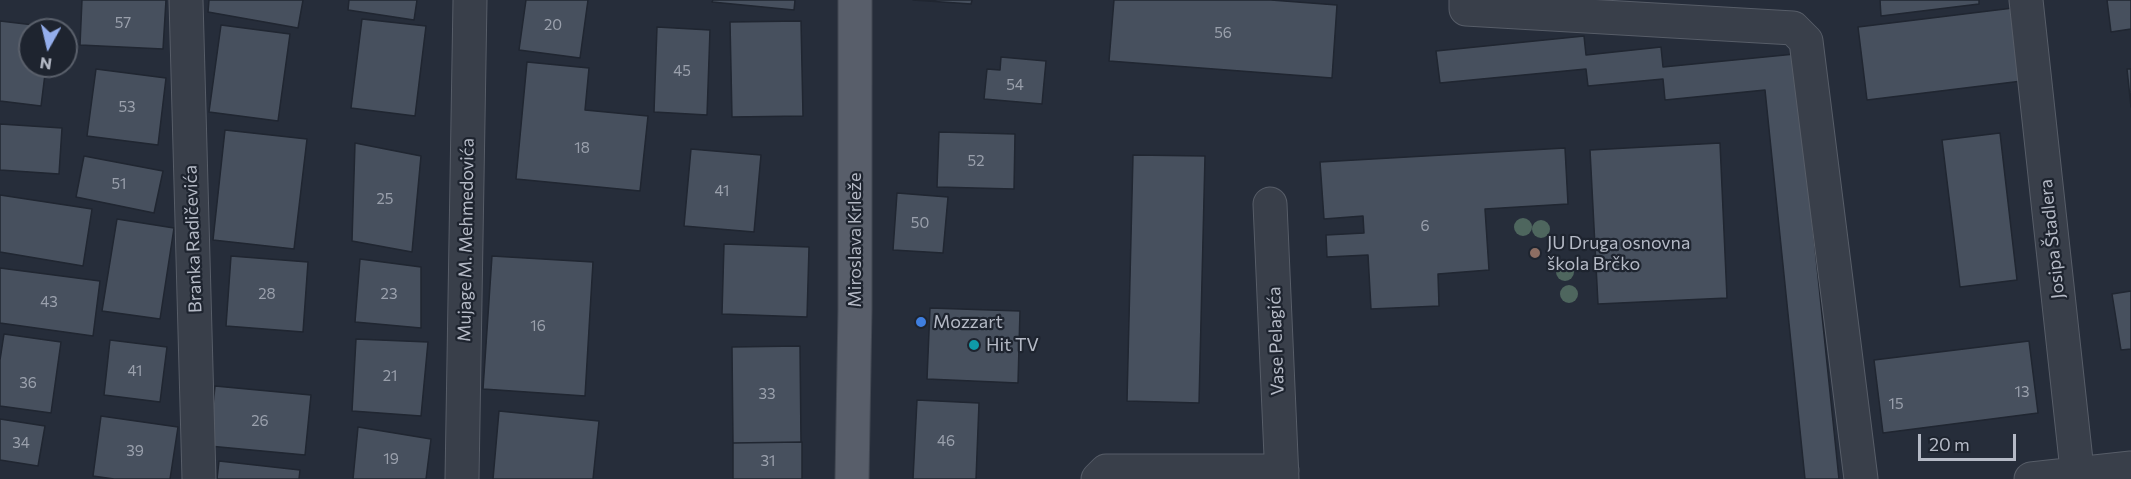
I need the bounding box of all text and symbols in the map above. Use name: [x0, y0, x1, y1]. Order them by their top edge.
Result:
house number: 57: [115, 14, 131, 32]
house number: 20: [544, 16, 562, 34]
north arrow: [18, 18, 78, 78]
house number: 56: [1214, 24, 1232, 42]
text: N: [38, 54, 53, 75]
house number: 45: [673, 62, 691, 80]
house number: 54: [1006, 76, 1024, 94]
house number: 53: [118, 98, 136, 116]
street label: Mujage M. Mehmedovića: [453, 138, 479, 342]
house number: 18: [574, 139, 590, 157]
house number: 52: [968, 152, 984, 170]
street label: Branka Radičevića: [180, 165, 206, 313]
street label: Miroslava Krleže: [844, 173, 866, 307]
house number: 51: [111, 175, 127, 193]
street label: Josipa Štadlera: [2035, 178, 2069, 300]
house number: 41: [715, 182, 729, 200]
house number: 25: [377, 190, 393, 208]
house number: 50: [911, 214, 929, 232]
house number: 6: [1420, 217, 1430, 235]
place label: JU Druga osnovna škola Brčko: [1547, 232, 1690, 274]
marker: JU Druga osnovna škola Brčko: [1528, 246, 1542, 260]
house number: 28: [258, 285, 276, 303]
house number: 23: [381, 285, 397, 303]
street label: Vase Pelagića: [1263, 286, 1289, 396]
house number: 43: [40, 293, 58, 311]
place label: Mozzart: [933, 311, 1003, 333]
marker: Mozzart: [914, 315, 928, 329]
house number: 16: [530, 317, 546, 335]
place label: Hit TV: [986, 334, 1039, 356]
marker: Hit TV: [967, 338, 981, 352]
house number: 41: [128, 362, 142, 380]
house number: 21: [383, 367, 397, 385]
house number: 36: [19, 374, 37, 392]
house number: 13: [2015, 383, 2029, 401]
house number: 33: [758, 385, 776, 403]
house number: 15: [1888, 395, 1904, 413]
house number: 26: [251, 412, 269, 430]
scale bar: [1921, 422, 2018, 460]
house number: 46: [937, 432, 955, 450]
text: 20 m: [1929, 433, 1970, 455]
house number: 34: [12, 434, 30, 452]
house number: 39: [126, 442, 144, 460]
house number: 19: [383, 450, 399, 468]
house number: 31: [761, 452, 775, 470]

